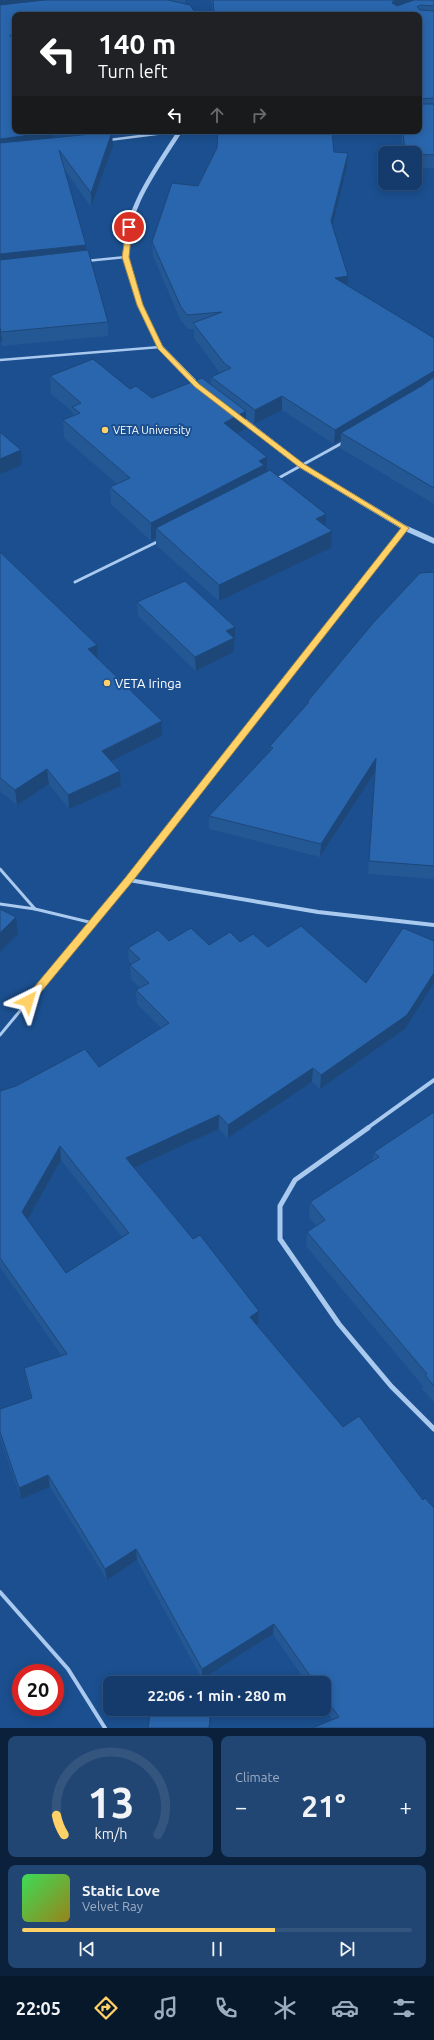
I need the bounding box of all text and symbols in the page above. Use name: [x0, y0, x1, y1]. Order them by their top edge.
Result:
icon: left: [32, 28, 84, 80]
text: 140 m: [98, 28, 176, 59]
text: Turn left: [98, 61, 168, 81]
icon: left: [164, 104, 186, 126]
icon: ahead: [206, 104, 228, 126]
icon: right: [248, 104, 270, 126]
map controls: [378, 146, 422, 190]
button: search: [378, 146, 422, 190]
pin: [112, 210, 146, 244]
icon: arrive: [118, 216, 140, 238]
place label: VETA University: [113, 424, 191, 436]
marker: VETA University: [100, 425, 110, 435]
place label: VETA Iringa: [115, 676, 181, 690]
marker: VETA Iringa: [102, 678, 112, 688]
position arrow: [7, 980, 49, 1022]
speed limit sign: 20: [12, 1664, 64, 1716]
text: 22:06 · 1 min · 280 m: [148, 1687, 286, 1704]
text: Climate: [235, 1770, 280, 1784]
text: 13: [87, 1778, 134, 1825]
text: 21°: [301, 1789, 346, 1823]
text: −: [235, 1794, 247, 1819]
text: +: [400, 1794, 412, 1819]
text: km/h: [94, 1825, 127, 1841]
text: Static Love: [82, 1882, 160, 1899]
text: Velvet Ray: [82, 1899, 143, 1913]
icon: previous: [76, 1938, 98, 1960]
icon: pause: [206, 1938, 228, 1960]
icon: next: [336, 1938, 358, 1960]
icon: directions: [92, 1994, 120, 2022]
icon: music: [152, 1994, 180, 2022]
icon: phone: [212, 1994, 240, 2022]
icon: climate: [271, 1994, 299, 2022]
icon: car: [331, 1994, 359, 2022]
icon: filters: [390, 1994, 418, 2022]
text: 22:05: [16, 1998, 61, 2018]

